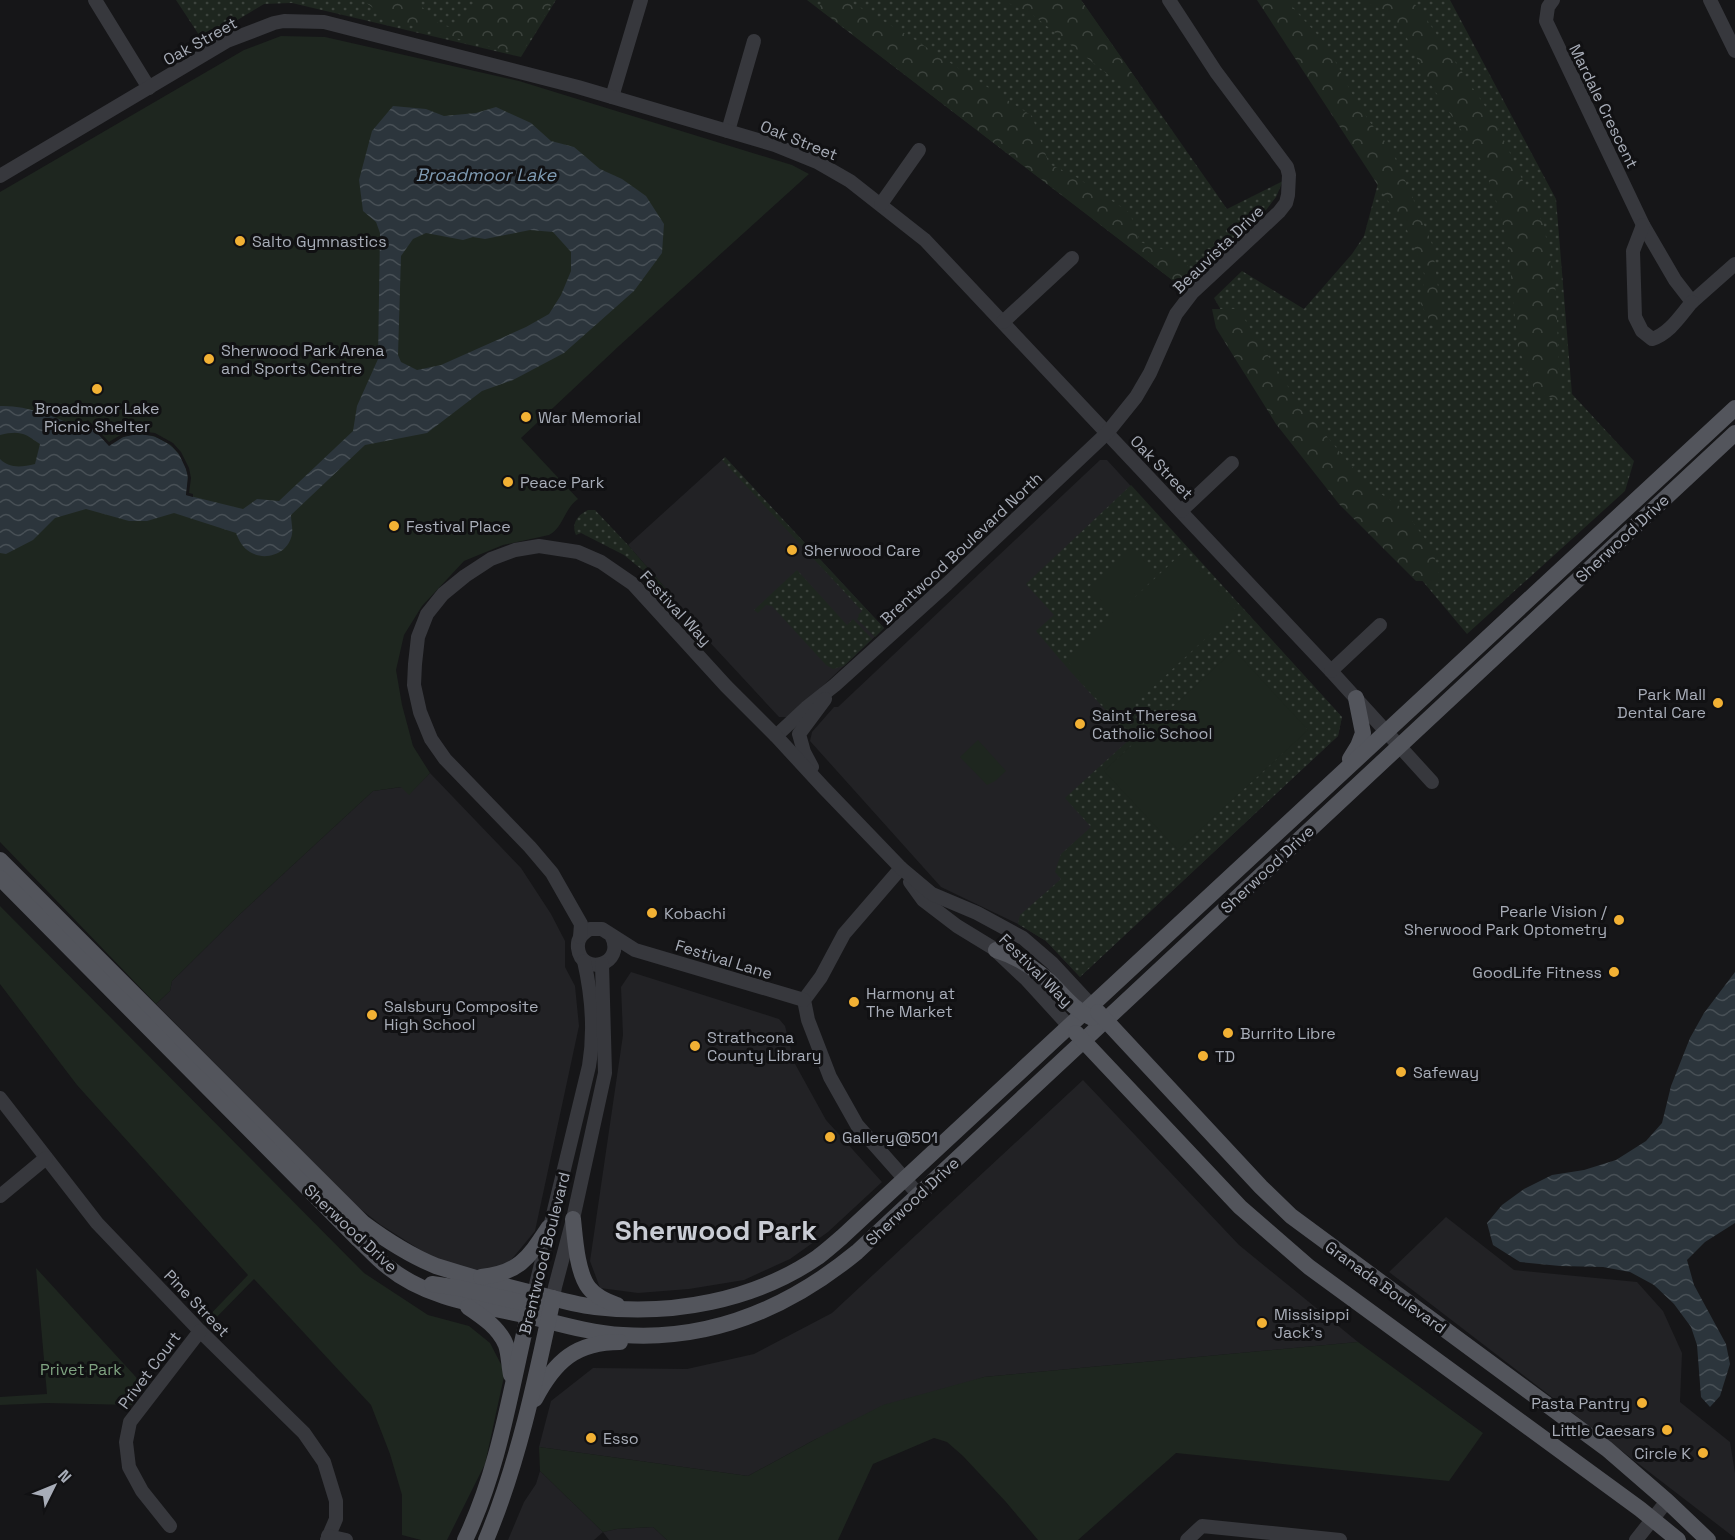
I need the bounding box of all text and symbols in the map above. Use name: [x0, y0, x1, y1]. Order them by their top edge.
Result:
street label: Oak Street: [159, 12, 241, 70]
street label: Mardale Crescent: [1564, 41, 1643, 172]
street label: Oak Street: [757, 115, 841, 165]
water label: Broadmoor Lake: [416, 163, 558, 186]
street label: Beauvista Drive: [1168, 201, 1268, 298]
place label: Salto Gymnastics: [252, 231, 387, 252]
marker: Salto Gymnastics: [233, 234, 247, 248]
place label: Sherwood Park Arena and Sports Centre: [221, 340, 384, 379]
marker: Sherwood Park Arena and Sports Centre: [202, 352, 216, 366]
marker: Broadmoor Lake Picnic Shelter: [90, 382, 104, 396]
place label: Broadmoor Lake Picnic Shelter: [35, 398, 159, 437]
place label: War Memorial: [538, 407, 641, 428]
marker: War Memorial: [519, 410, 533, 424]
street label: Oak Street: [1126, 431, 1198, 504]
street label: Brentwood Boulevard North: [876, 468, 1047, 629]
place label: Peace Park: [520, 472, 605, 493]
marker: Peace Park: [501, 475, 515, 489]
street label: Sherwood Drive: [1571, 490, 1673, 587]
place label: Festival Place: [406, 516, 511, 537]
marker: Festival Place: [387, 519, 401, 533]
place label: Sherwood Care: [804, 540, 921, 561]
marker: Sherwood Care: [785, 543, 799, 557]
street label: Festival Way: [635, 566, 716, 650]
place label: Park Mall Dental Care: [1617, 684, 1706, 723]
marker: Park Mall Dental Care: [1711, 696, 1725, 710]
place label: Saint Theresa Catholic School: [1092, 705, 1212, 744]
marker: Saint Theresa Catholic School: [1073, 717, 1087, 731]
street label: Sherwood Drive: [1216, 821, 1318, 918]
place label: Pearle Vision / Sherwood Park Optometry: [1404, 901, 1607, 940]
place label: Kobachi: [664, 903, 726, 924]
marker: Kobachi: [645, 906, 659, 920]
marker: Pearle Vision / Sherwood Park Optometry: [1612, 913, 1626, 927]
street label: Festival Way: [994, 929, 1077, 1012]
street label: Festival Lane: [673, 935, 775, 984]
place label: GoodLife Fitness: [1472, 962, 1602, 983]
marker: GoodLife Fitness: [1607, 965, 1621, 979]
place label: Harmony at The Market: [866, 983, 955, 1022]
marker: Harmony at The Market: [847, 995, 861, 1009]
place label: Salsbury Composite High School: [384, 996, 538, 1035]
marker: Salsbury Composite High School: [365, 1008, 379, 1022]
place label: Burrito Libre: [1240, 1023, 1336, 1044]
marker: Burrito Libre: [1221, 1026, 1235, 1040]
place label: Strathcona County Library: [707, 1027, 822, 1066]
marker: Strathcona County Library: [688, 1039, 702, 1053]
place label: TD: [1215, 1046, 1235, 1067]
marker: TD: [1196, 1049, 1210, 1063]
place label: Safeway: [1413, 1062, 1479, 1083]
marker: Safeway: [1394, 1065, 1408, 1079]
place label: Gallery@501: [842, 1127, 938, 1148]
marker: Gallery@501: [823, 1130, 837, 1144]
street label: Sherwood Drive: [861, 1153, 963, 1250]
street label: Brentwood Boulevard: [514, 1170, 575, 1336]
street label: Sherwood Drive: [300, 1180, 402, 1277]
district label: Sherwood Park: [615, 1212, 817, 1248]
street label: Granada Boulevard: [1321, 1236, 1450, 1338]
street label: Pine Street: [159, 1265, 234, 1342]
place label: Missisippi Jack's: [1274, 1304, 1349, 1343]
marker: Missisippi Jack's: [1255, 1316, 1269, 1330]
street label: Privet Court: [113, 1327, 185, 1413]
park label: Privet Park: [40, 1359, 122, 1380]
place label: Pasta Pantry: [1531, 1393, 1630, 1414]
marker: Pasta Pantry: [1635, 1396, 1649, 1410]
place label: Little Caesars: [1552, 1420, 1655, 1441]
marker: Little Caesars: [1660, 1423, 1674, 1437]
place label: Esso: [603, 1428, 639, 1449]
marker: Esso: [584, 1431, 598, 1445]
place label: Circle K: [1634, 1443, 1691, 1464]
marker: Circle K: [1696, 1446, 1710, 1460]
north arrow: [24, 1456, 84, 1516]
text: N: [53, 1465, 76, 1487]

